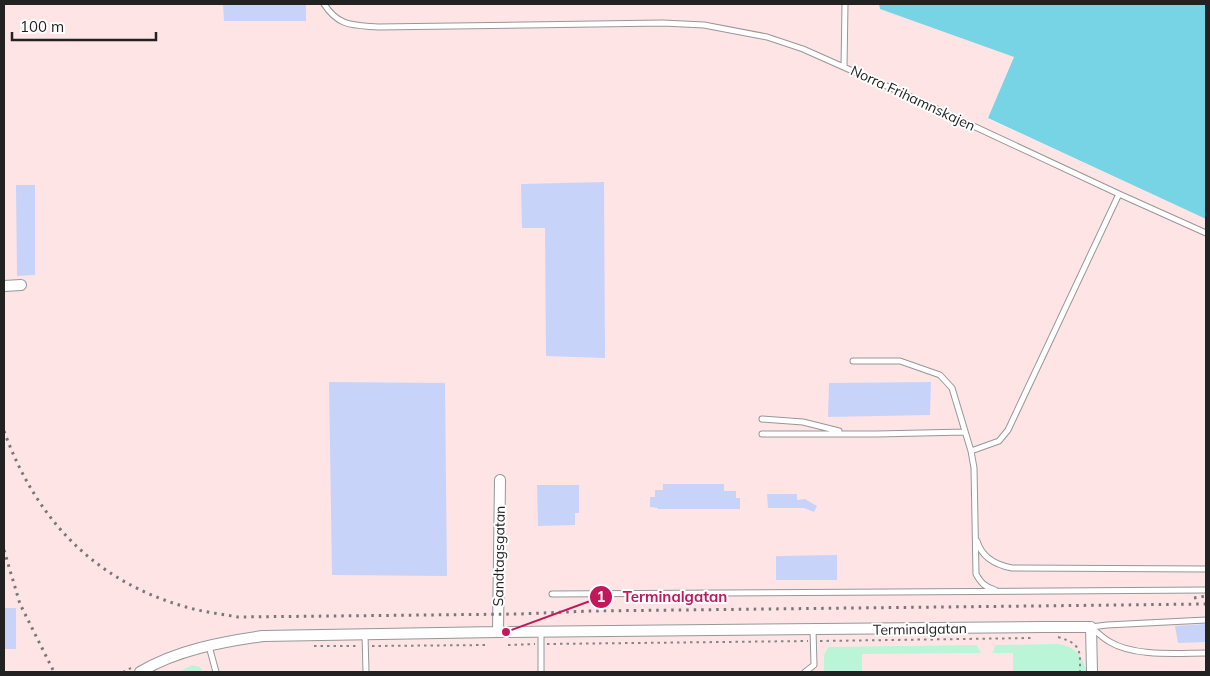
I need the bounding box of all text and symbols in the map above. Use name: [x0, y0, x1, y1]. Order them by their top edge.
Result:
scale bar: [12, 10, 156, 42]
text: 100 m: [20, 17, 64, 36]
street label: Norra Frihamnskajen: [848, 61, 978, 135]
street label: Sandtagsgatan: [489, 505, 509, 607]
callout: Terminalgatan: [588, 582, 738, 612]
text: 1: [596, 587, 606, 606]
text: Terminalgatan: [623, 587, 727, 606]
street label: Terminalgatan: [873, 619, 967, 639]

